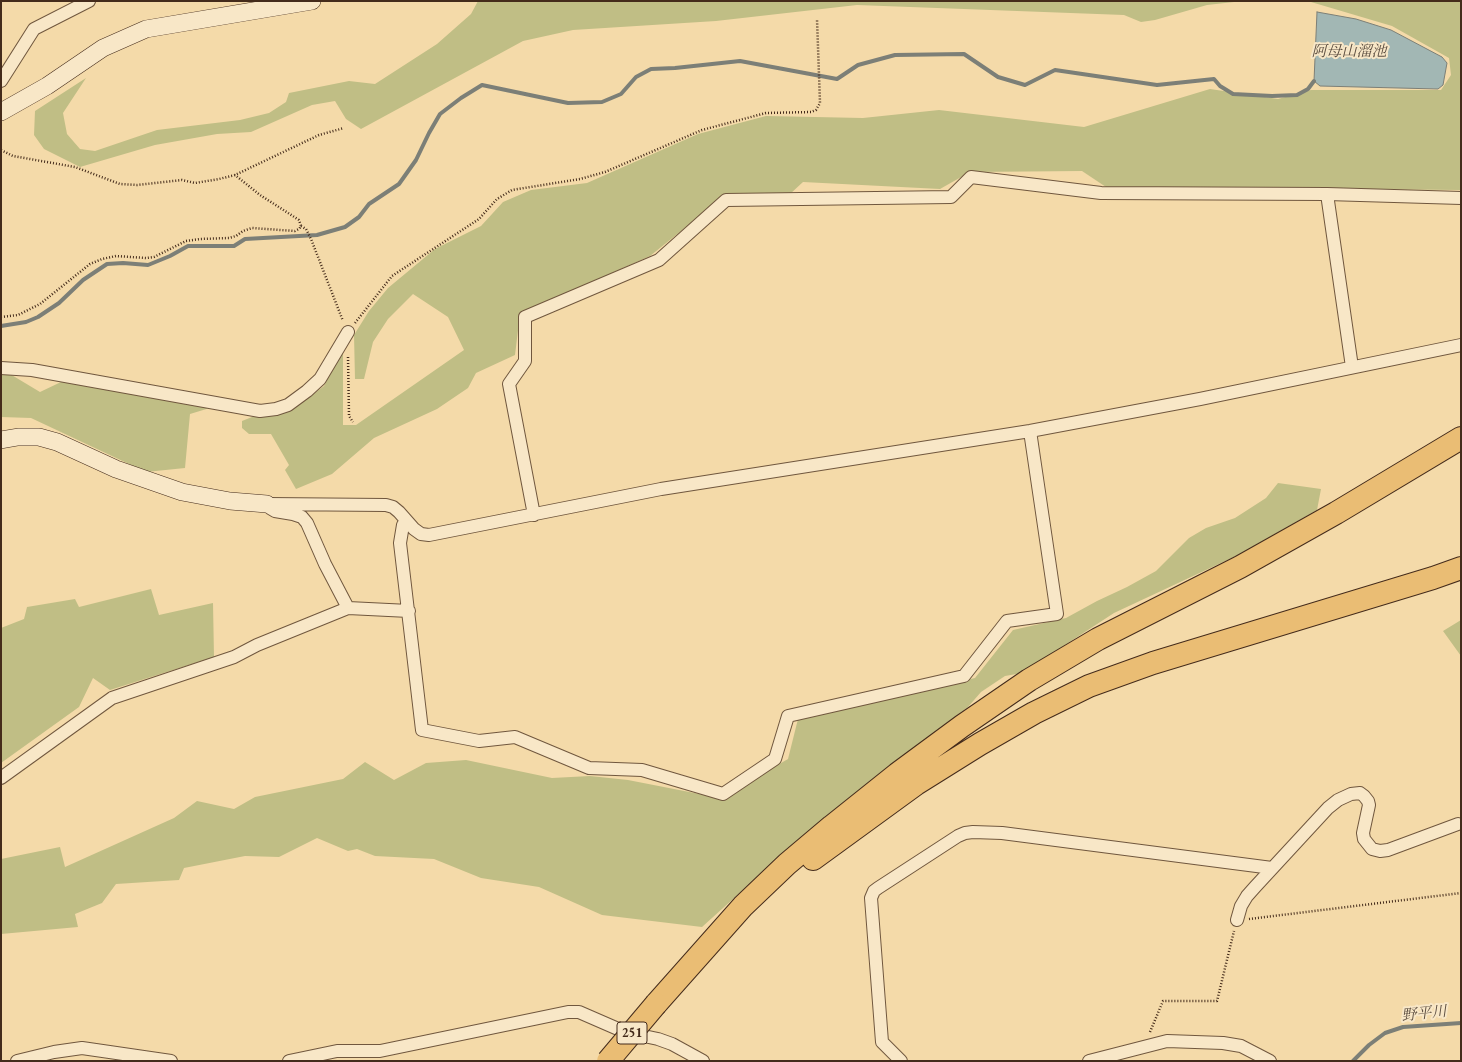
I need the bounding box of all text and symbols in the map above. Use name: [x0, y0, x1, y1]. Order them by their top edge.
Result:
water label: 阿母山溜池: [1312, 43, 1386, 61]
water label: 野平川: [1401, 1003, 1447, 1025]
road number: 251: [617, 1022, 647, 1044]

